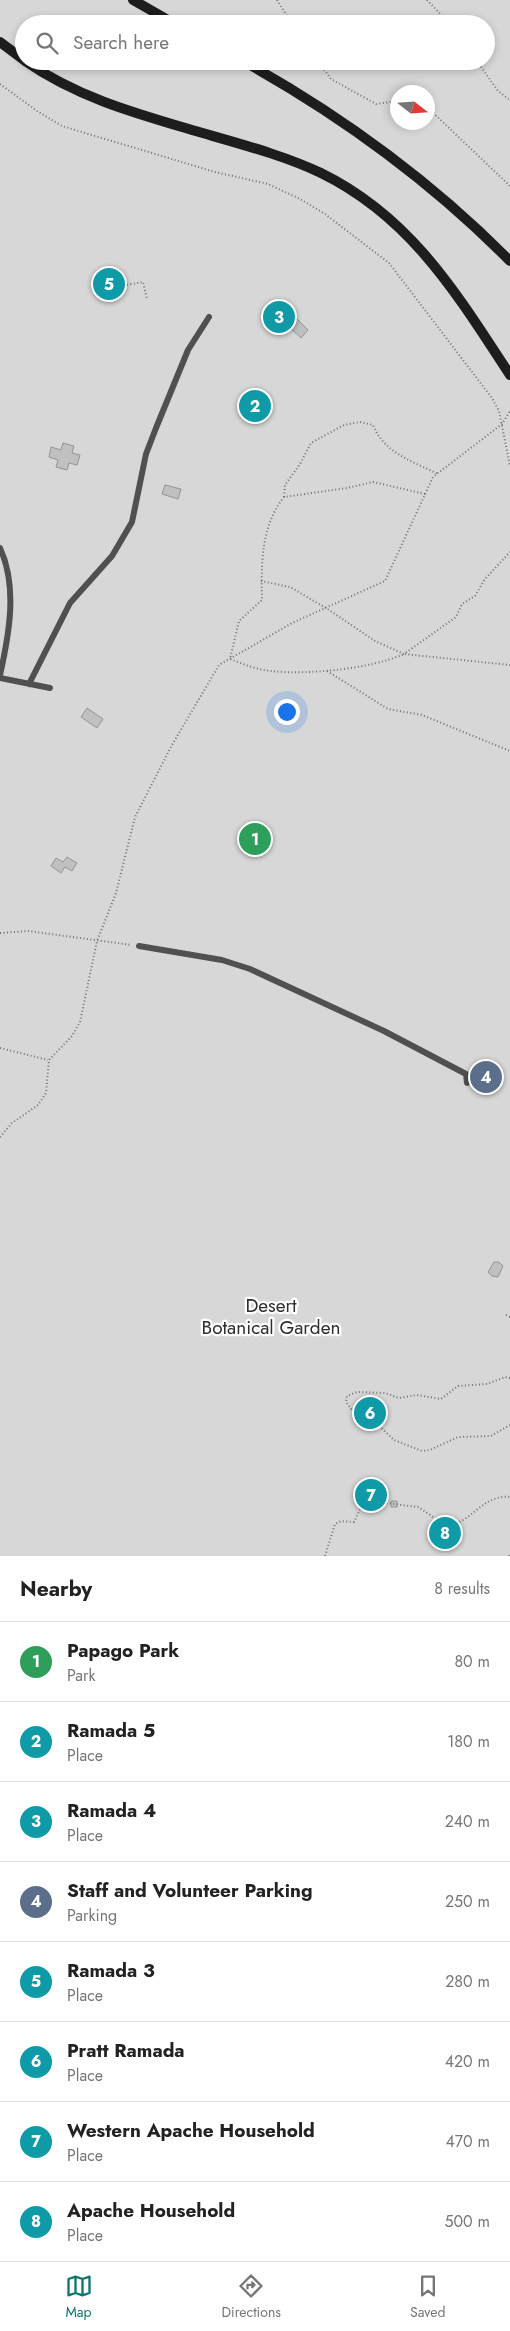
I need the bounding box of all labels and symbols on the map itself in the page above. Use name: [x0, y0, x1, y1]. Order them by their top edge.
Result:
north arrow: [390, 85, 435, 130]
pin: 5: [93, 265, 125, 303]
pin: 3: [263, 298, 295, 336]
pin: 2: [239, 387, 271, 425]
your location: [274, 699, 300, 725]
pin: 1: [239, 820, 271, 858]
pin: 4: [470, 1058, 502, 1096]
park label: Desert Botanical Garden: [202, 1292, 340, 1341]
pin: 6: [354, 1394, 386, 1432]
pin: 7: [355, 1476, 387, 1514]
pin: 8: [429, 1514, 461, 1552]

